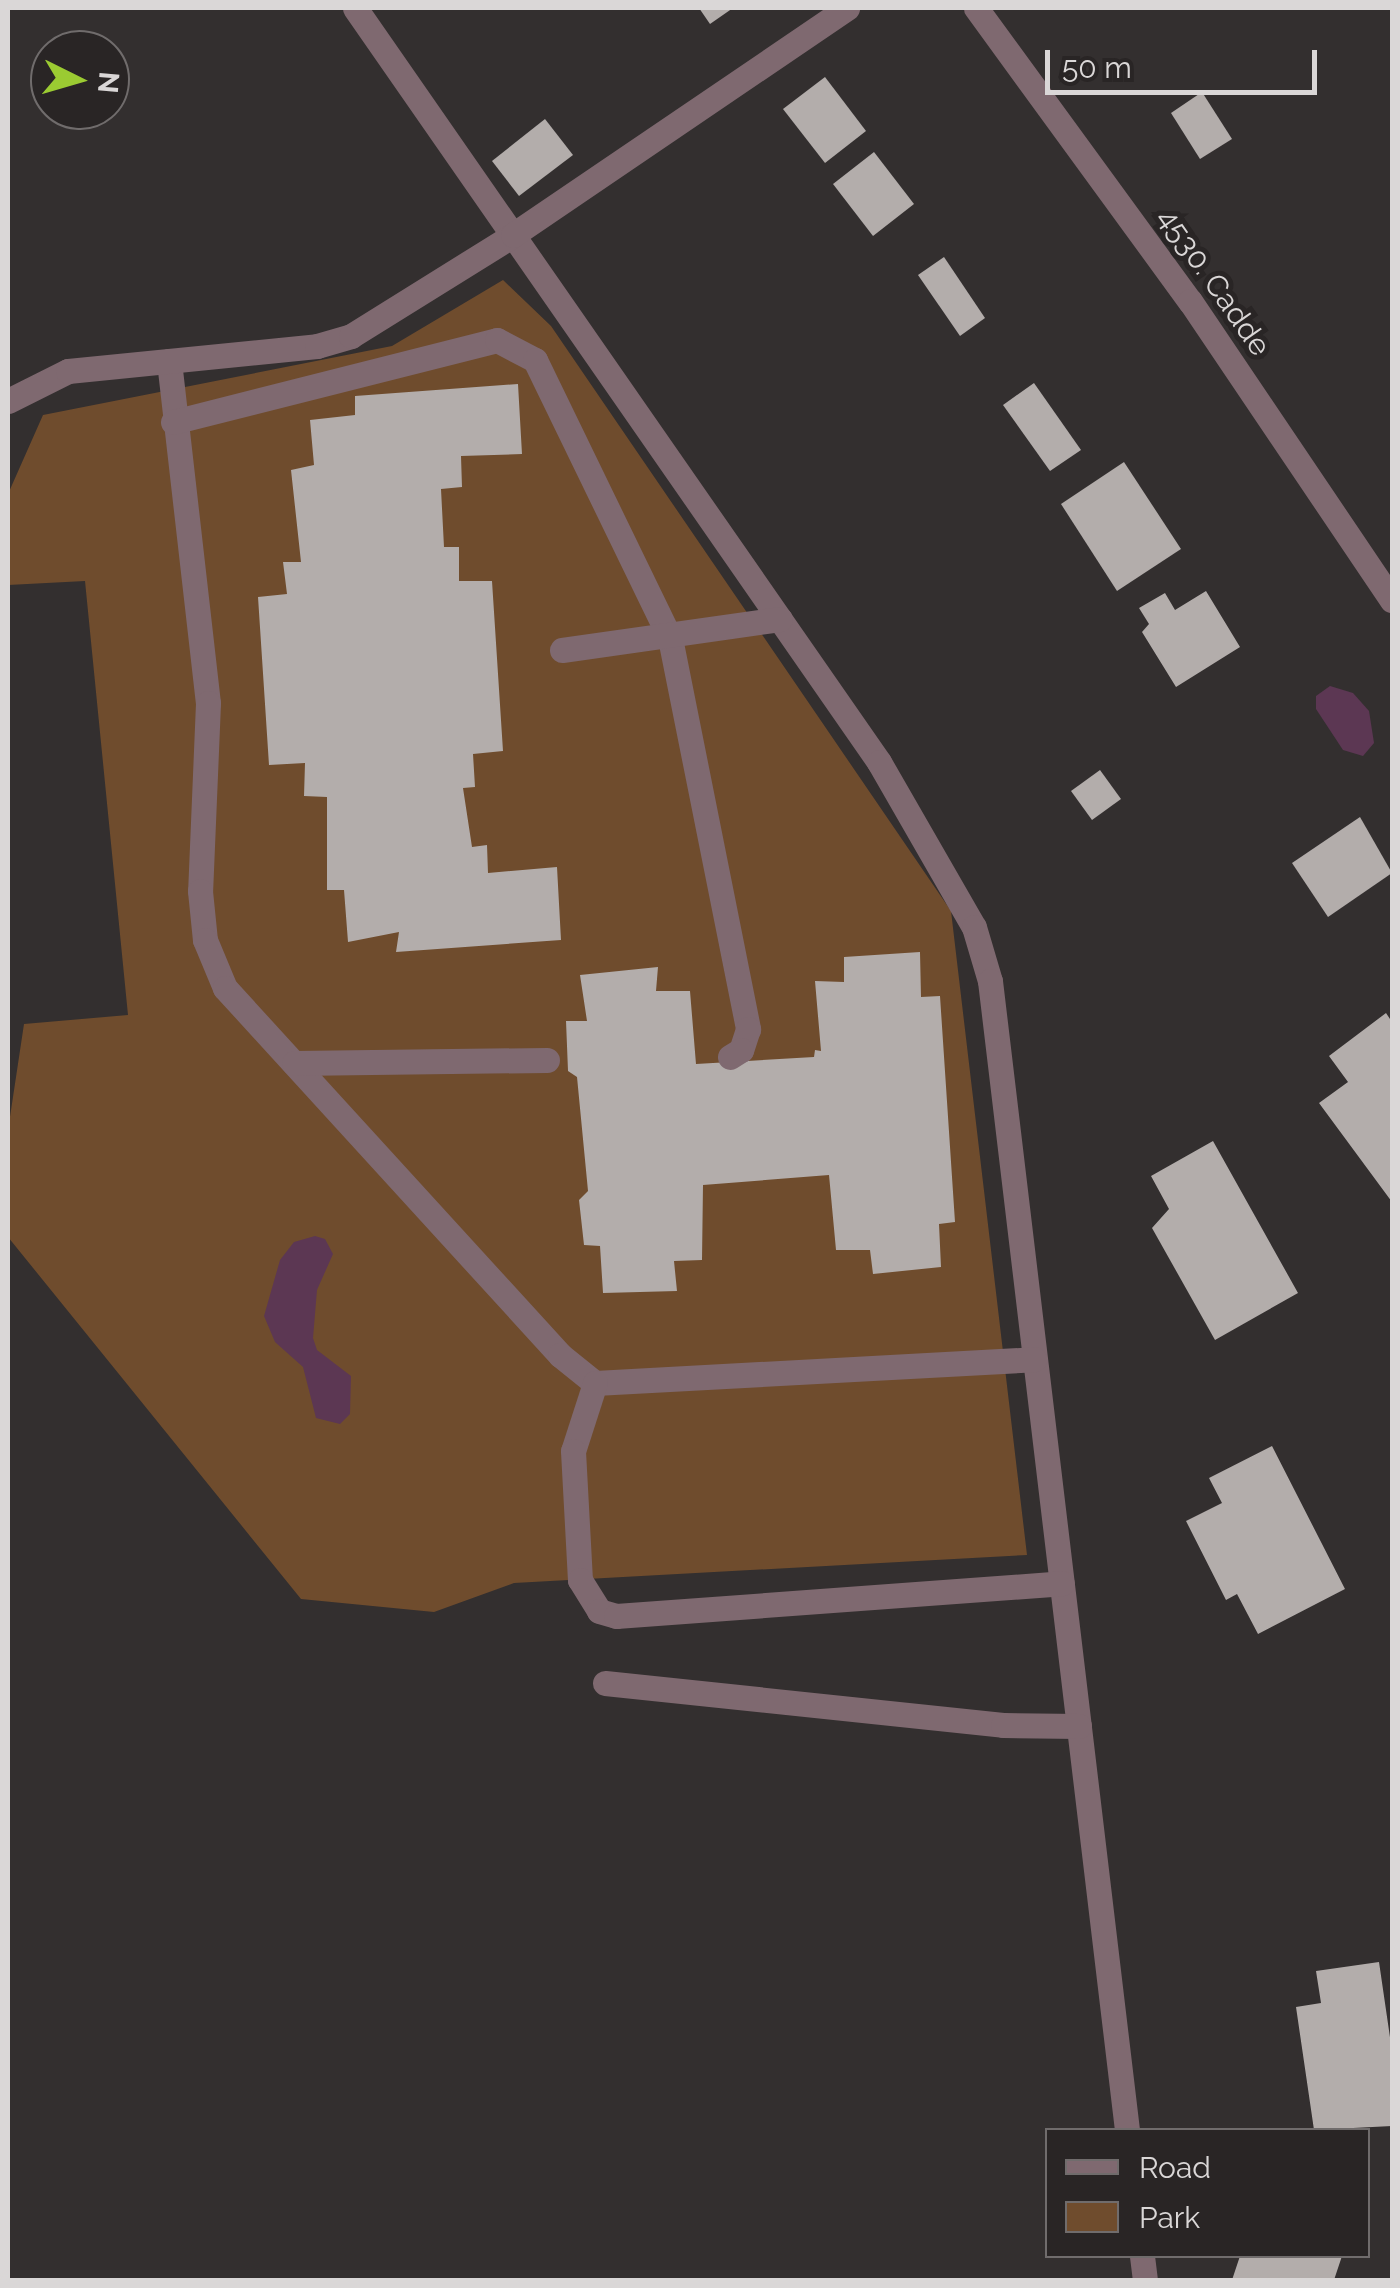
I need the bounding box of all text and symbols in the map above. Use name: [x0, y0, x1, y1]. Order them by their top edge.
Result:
north arrow: [30, 30, 130, 130]
scale bar: [1050, 30, 1322, 92]
text: 50 m: [1062, 50, 1132, 85]
text: N: [91, 70, 126, 95]
street label: 4530. Cadde: [1150, 201, 1278, 363]
legend: [1045, 2128, 1370, 2258]
text: Road: [1139, 2150, 1211, 2185]
text: Park: [1139, 2200, 1200, 2235]

